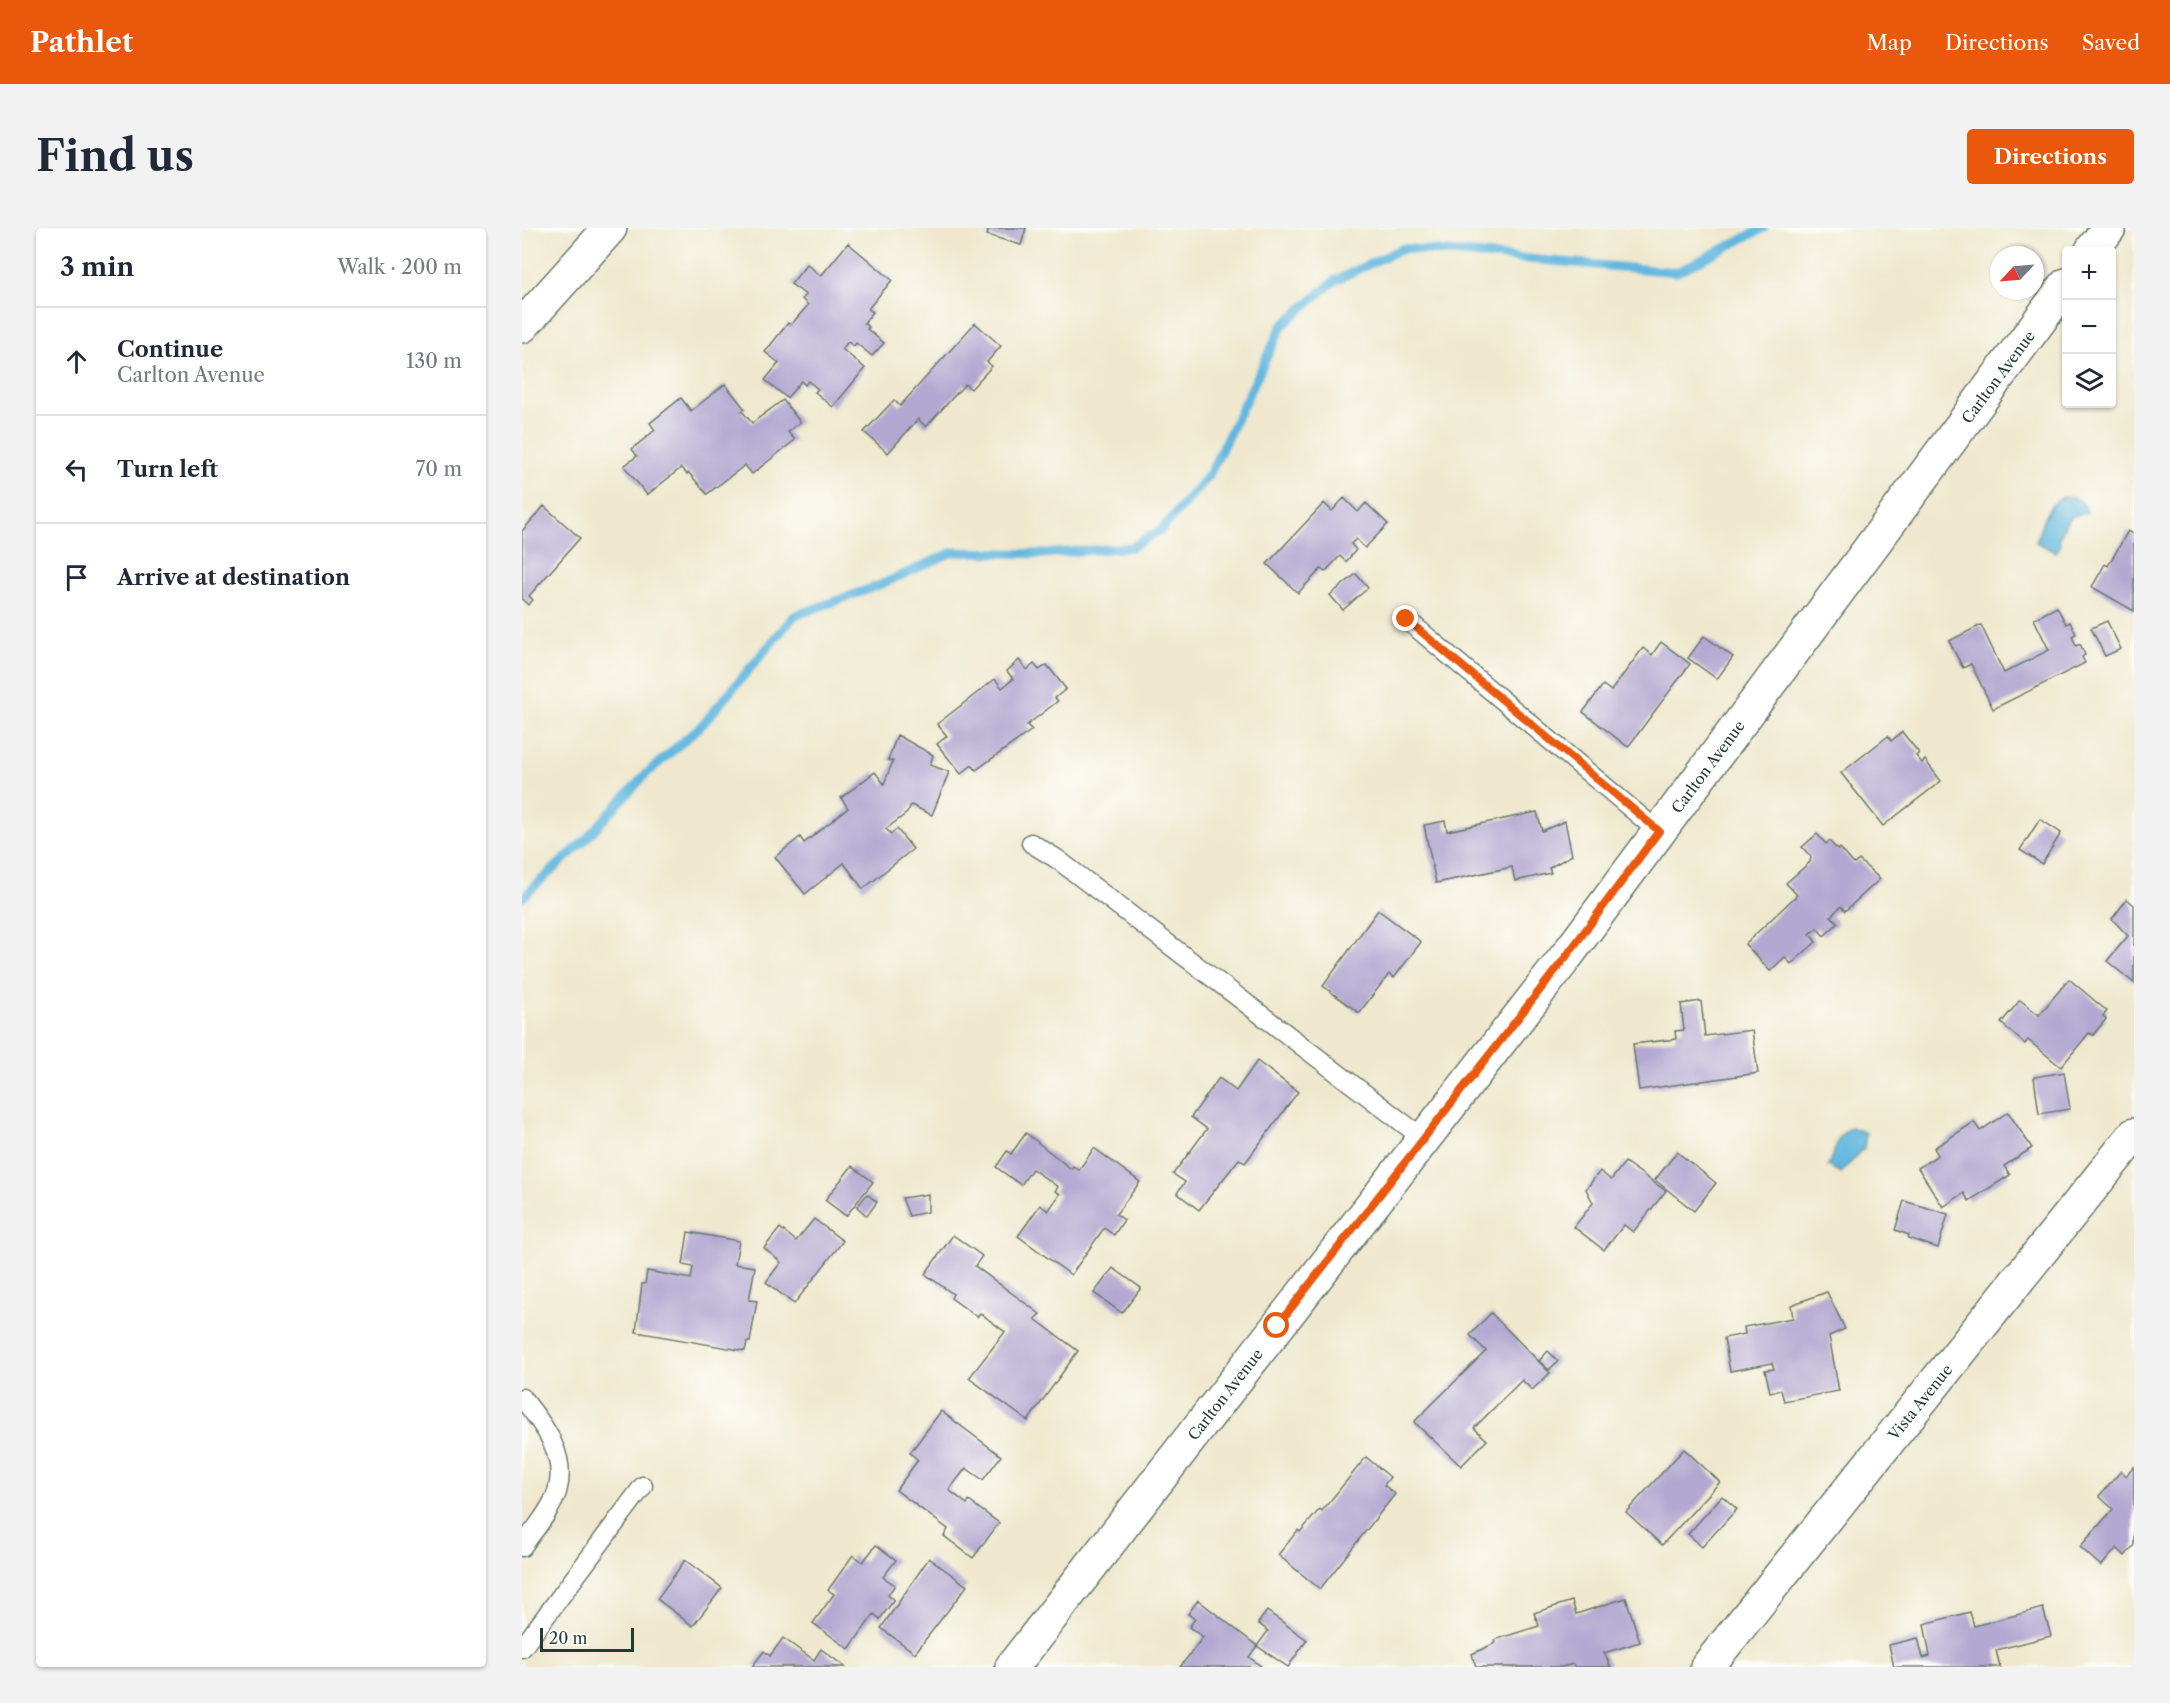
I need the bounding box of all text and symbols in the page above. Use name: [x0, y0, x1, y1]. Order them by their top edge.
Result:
text: Pathlet: [30, 25, 133, 59]
text: Map: [1867, 30, 1912, 55]
text: Directions: [1945, 30, 2049, 55]
text: Saved: [2082, 30, 2140, 55]
button: Directions: [1967, 129, 2134, 184]
text: Find us: [36, 130, 194, 182]
north arrow: [1990, 246, 2044, 300]
map controls: [2062, 246, 2116, 408]
button: +: [2062, 246, 2116, 300]
text: 3 min: [60, 251, 134, 283]
text: Walk · 200 m: [337, 255, 462, 279]
button: −: [2062, 300, 2116, 354]
street label: Carlton Avenue: [1957, 326, 2039, 427]
text: Continue: [117, 336, 223, 363]
icon: ahead: [60, 345, 93, 378]
text: 130 m: [406, 349, 462, 373]
button: layers: [2062, 354, 2116, 408]
text: Carlton Avenue: [117, 363, 265, 387]
icon: left: [60, 453, 93, 486]
text: Turn left: [117, 456, 218, 483]
text: 70 m: [416, 457, 462, 481]
icon: arrive: [60, 561, 93, 594]
text: Arrive at destination: [117, 564, 350, 591]
route end: [1392, 605, 1418, 631]
street label: Carlton Avenue: [1667, 716, 1748, 817]
route start: [1263, 1312, 1289, 1338]
street label: Carlton Avenue: [1183, 1345, 1266, 1444]
street label: Vista Avenue: [1883, 1360, 1956, 1444]
scale bar: [540, 1625, 634, 1652]
text: 20 m: [549, 1628, 588, 1648]

